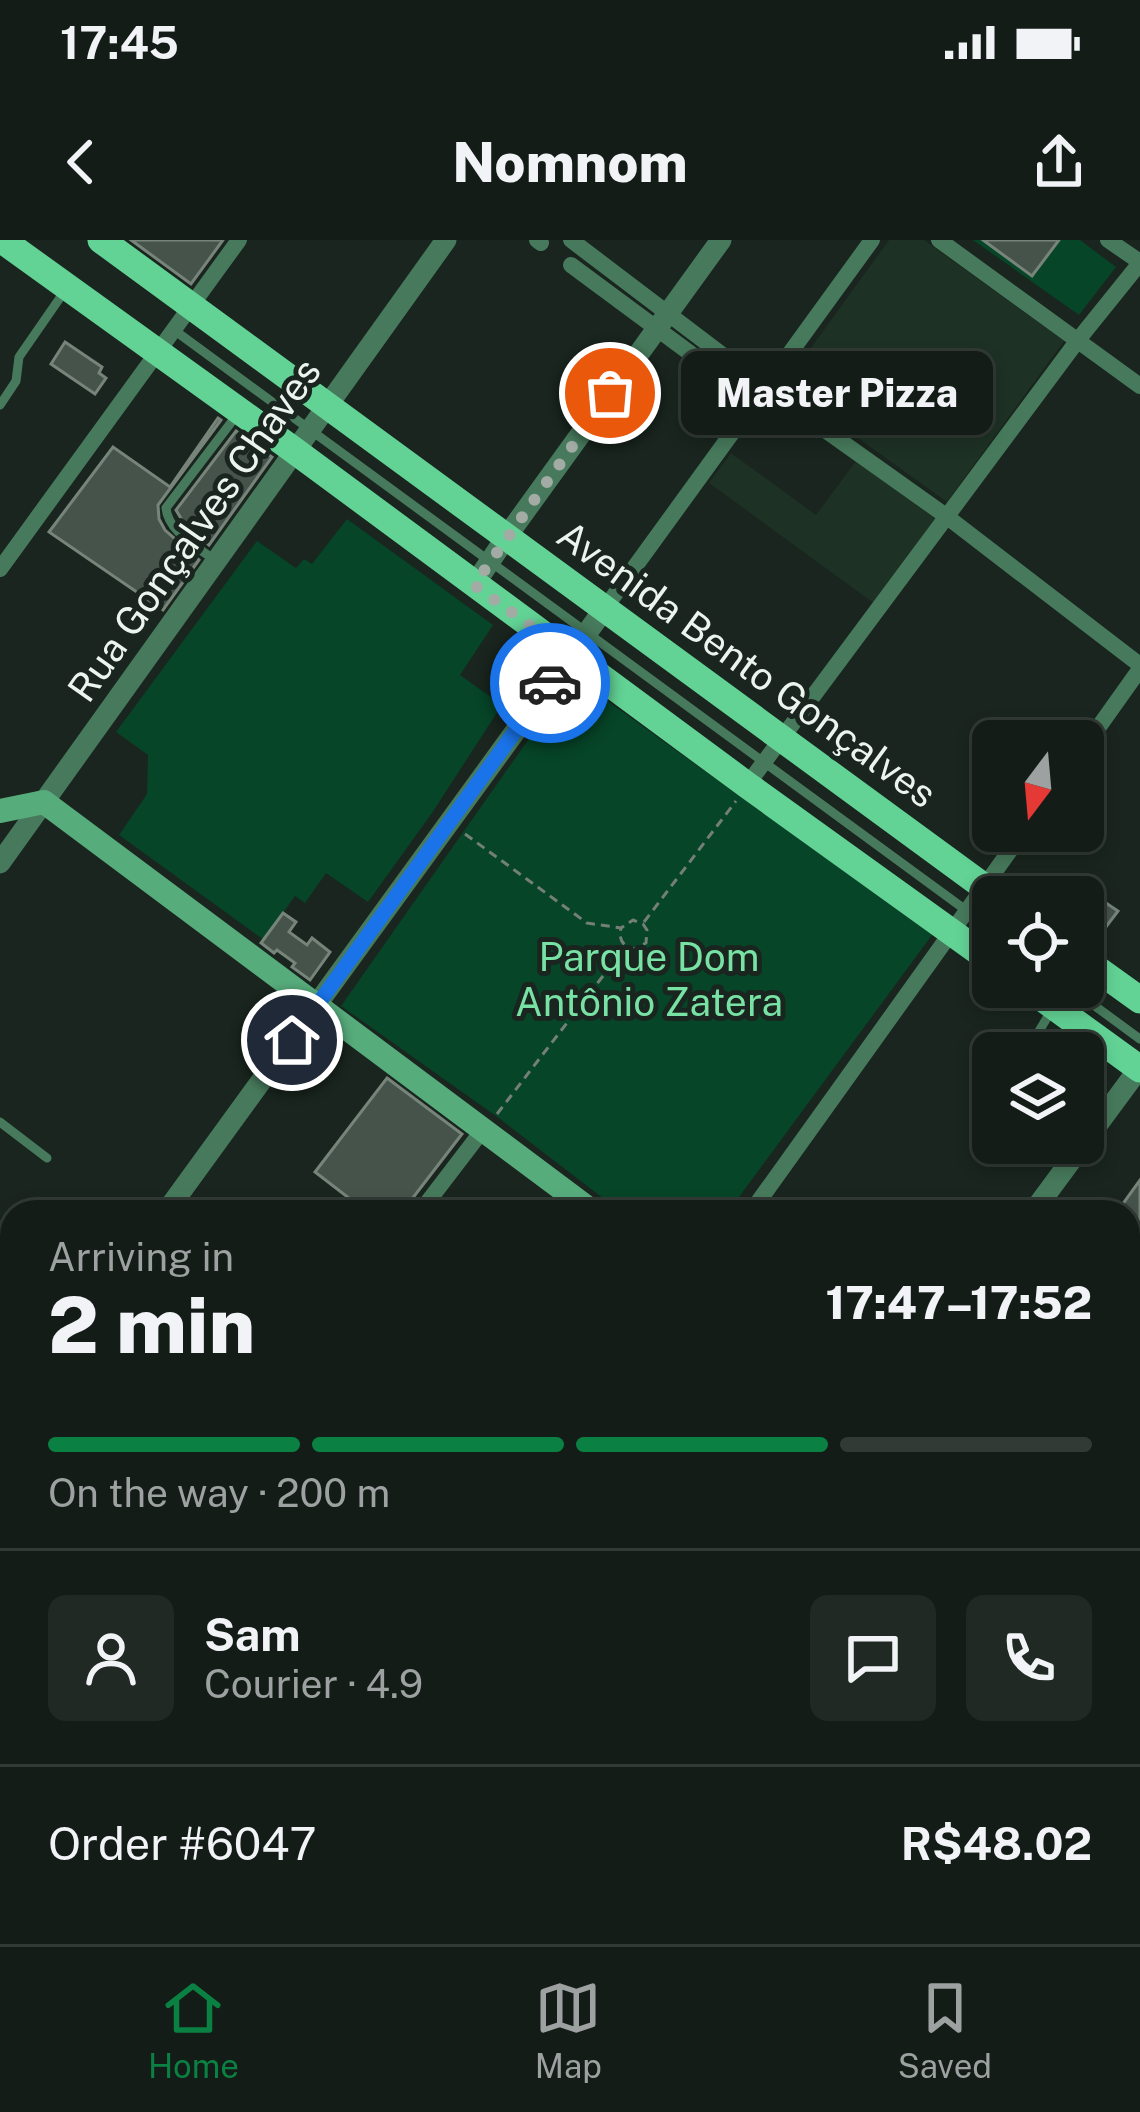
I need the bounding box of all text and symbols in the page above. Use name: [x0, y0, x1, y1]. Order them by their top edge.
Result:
text: 17:45: [60, 16, 179, 69]
icon: back: [48, 129, 114, 195]
icon: share: [1026, 129, 1092, 195]
text: Nomnom: [452, 131, 688, 194]
pin: [559, 342, 661, 444]
street label: Rua Gonçalves Chaves: [58, 350, 330, 710]
callout: Master Pizza: [682, 351, 994, 435]
icon: bag: [577, 360, 643, 426]
text: Master Pizza: [716, 370, 958, 416]
street label: Avenida Bento Gonçalves: [549, 511, 945, 817]
courier: [490, 623, 610, 743]
icon: car: [517, 650, 583, 716]
north arrow: [972, 720, 1104, 852]
map controls: [972, 720, 1104, 1164]
button: locate: [972, 876, 1104, 1008]
park label: Parque Dom Antônio Zatera: [515, 934, 783, 1025]
pin: [241, 989, 343, 1091]
icon: home: [259, 1007, 325, 1073]
button: layers: [972, 1032, 1104, 1164]
text: Arriving in: [48, 1234, 234, 1280]
text: 17:47–17:52: [825, 1276, 1092, 1329]
text: 2 min: [48, 1279, 255, 1371]
text: On the way · 200 m: [48, 1470, 390, 1516]
button: person: [48, 1595, 174, 1721]
button: chat: [810, 1595, 936, 1721]
button: phone: [966, 1595, 1092, 1721]
text: Sam: [204, 1608, 301, 1661]
text: Courier · 4.9: [204, 1661, 423, 1707]
text: Order #6047: [48, 1817, 316, 1870]
text: R$48.02: [901, 1817, 1092, 1870]
tab: Home: [148, 1975, 239, 2085]
tab: Map: [535, 1975, 602, 2085]
tab: Saved: [898, 1975, 992, 2085]

